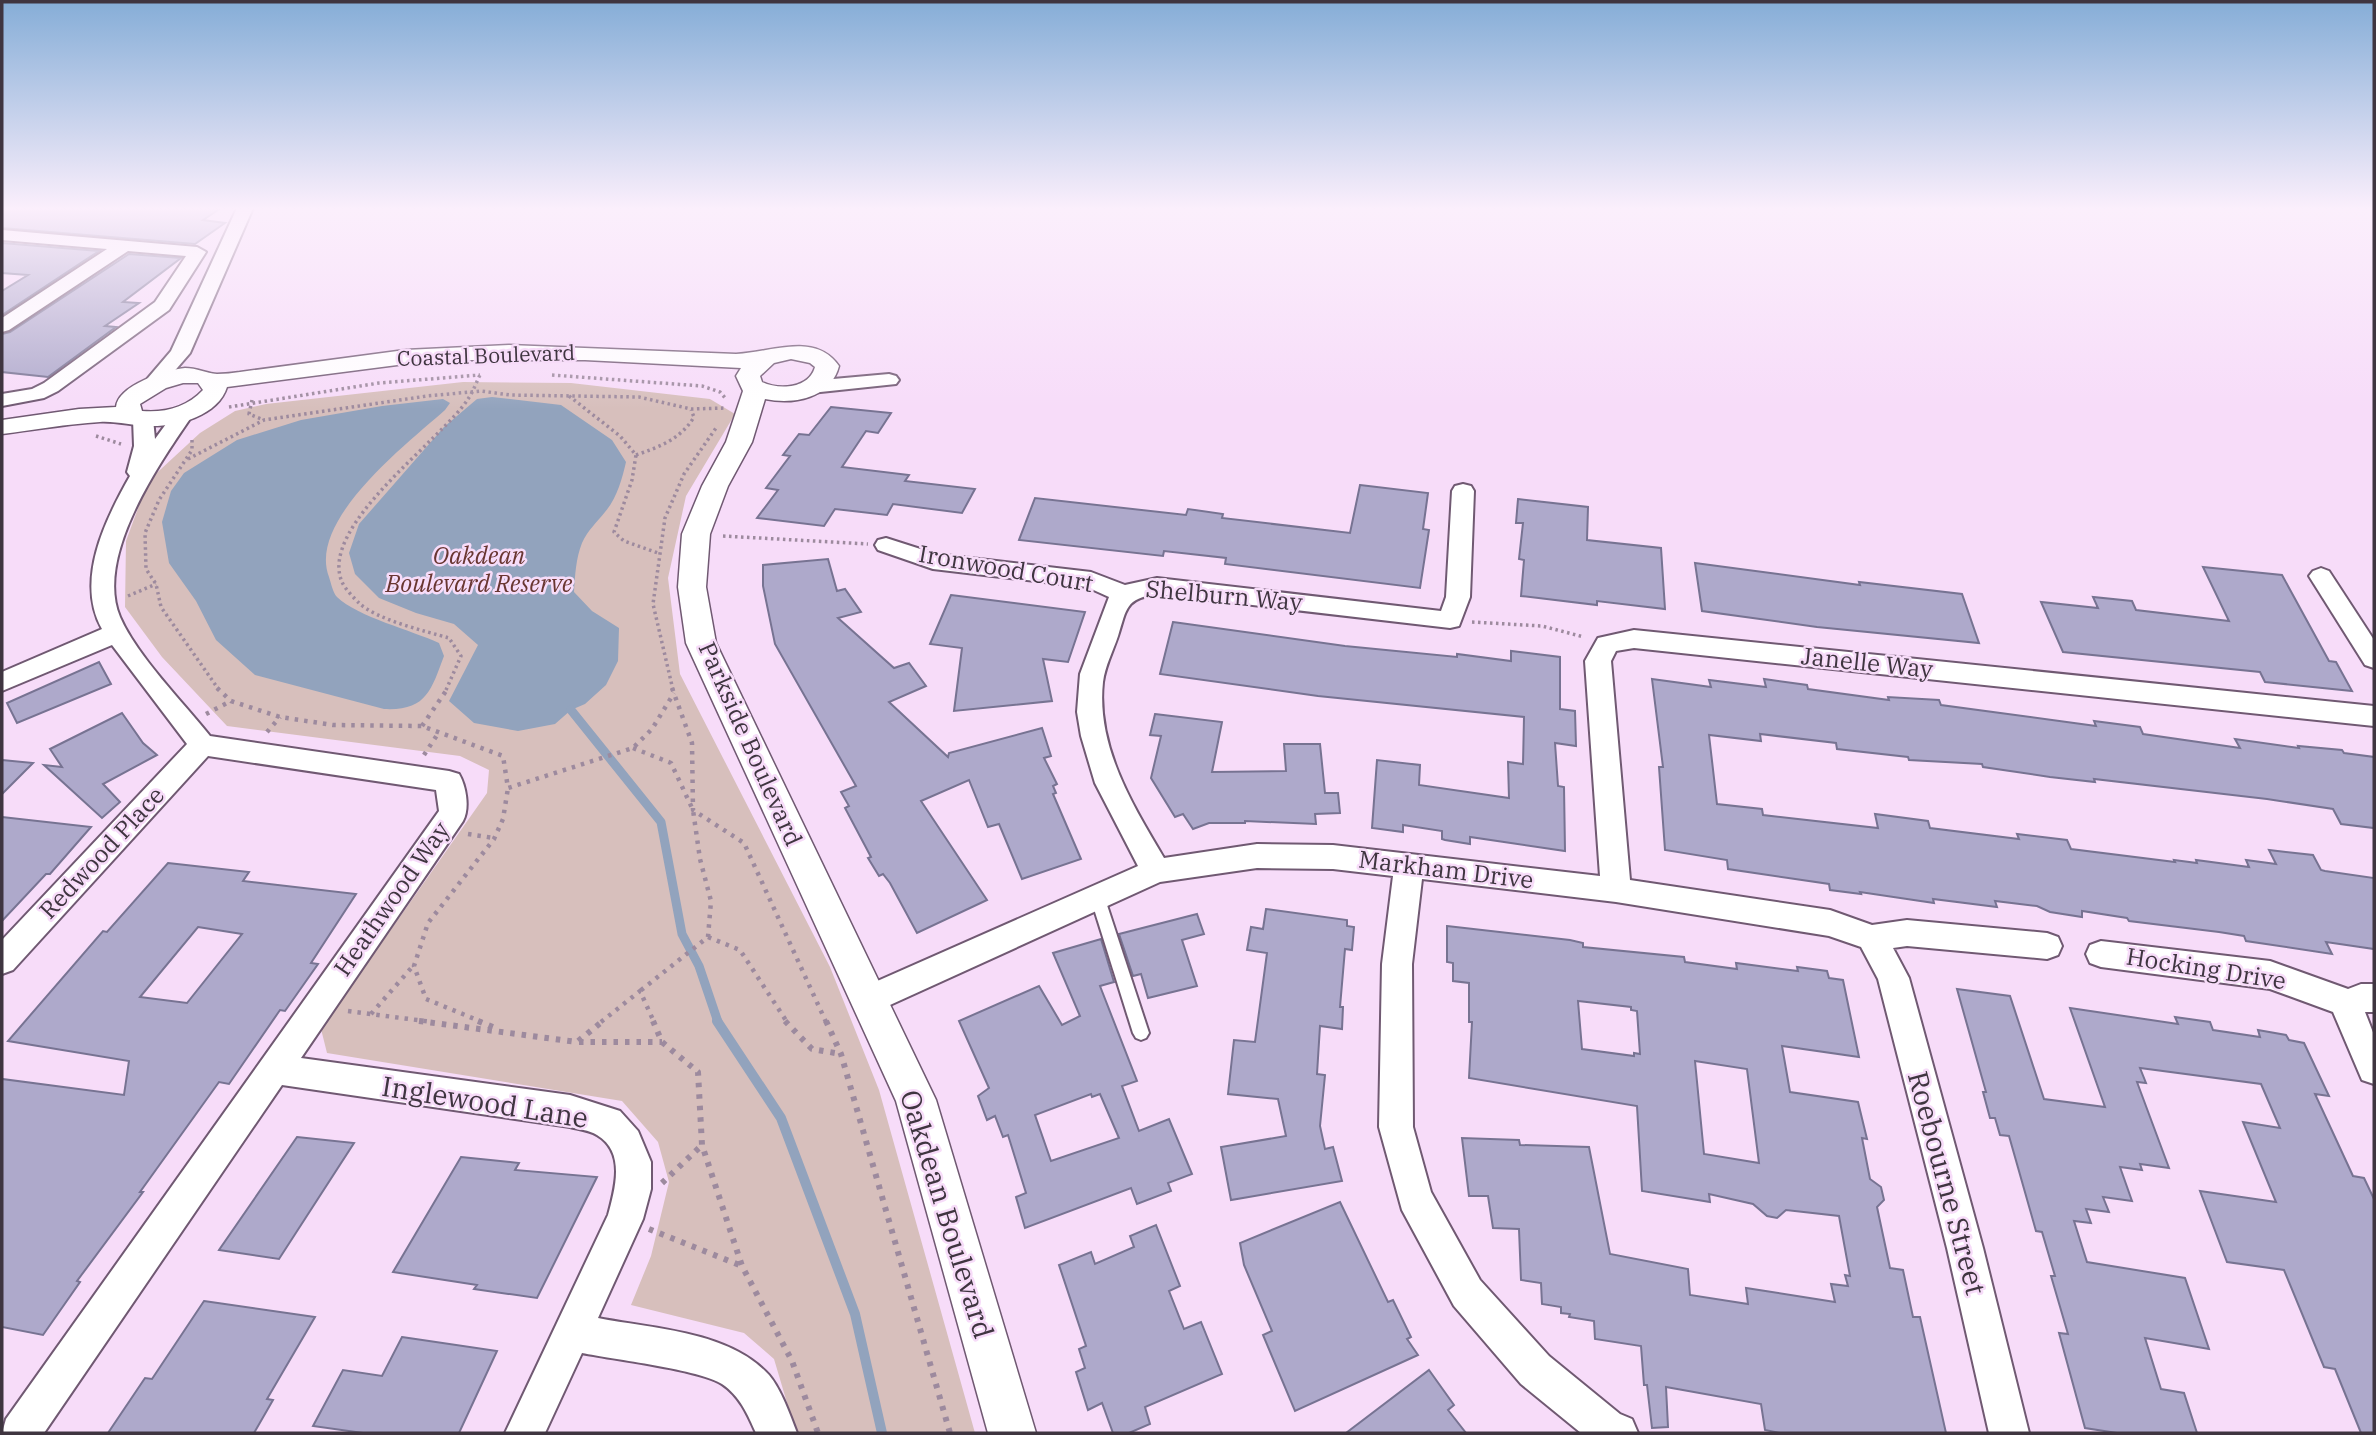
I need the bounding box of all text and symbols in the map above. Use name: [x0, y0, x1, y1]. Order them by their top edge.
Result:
street label: Coastal Boulevard: [397, 338, 576, 372]
street label: Ironwood Court: [916, 537, 1096, 599]
park label: Oakdean Boulevard Reserve: [385, 539, 573, 599]
street label: Shelburn Way: [1144, 572, 1304, 618]
street label: Parkside Boulevard: [692, 637, 810, 851]
street label: Janelle Way: [1800, 639, 1935, 685]
street label: Redwood Place: [32, 779, 171, 925]
street label: Heathwood Way: [326, 815, 457, 982]
street label: Markham Drive: [1357, 842, 1535, 896]
street label: Hocking Drive: [2124, 940, 2288, 996]
street label: Inglewood Lane: [379, 1067, 591, 1136]
street label: Roebourne Street: [1900, 1067, 1995, 1299]
street label: Oakdean Boulevard: [892, 1085, 1003, 1343]

